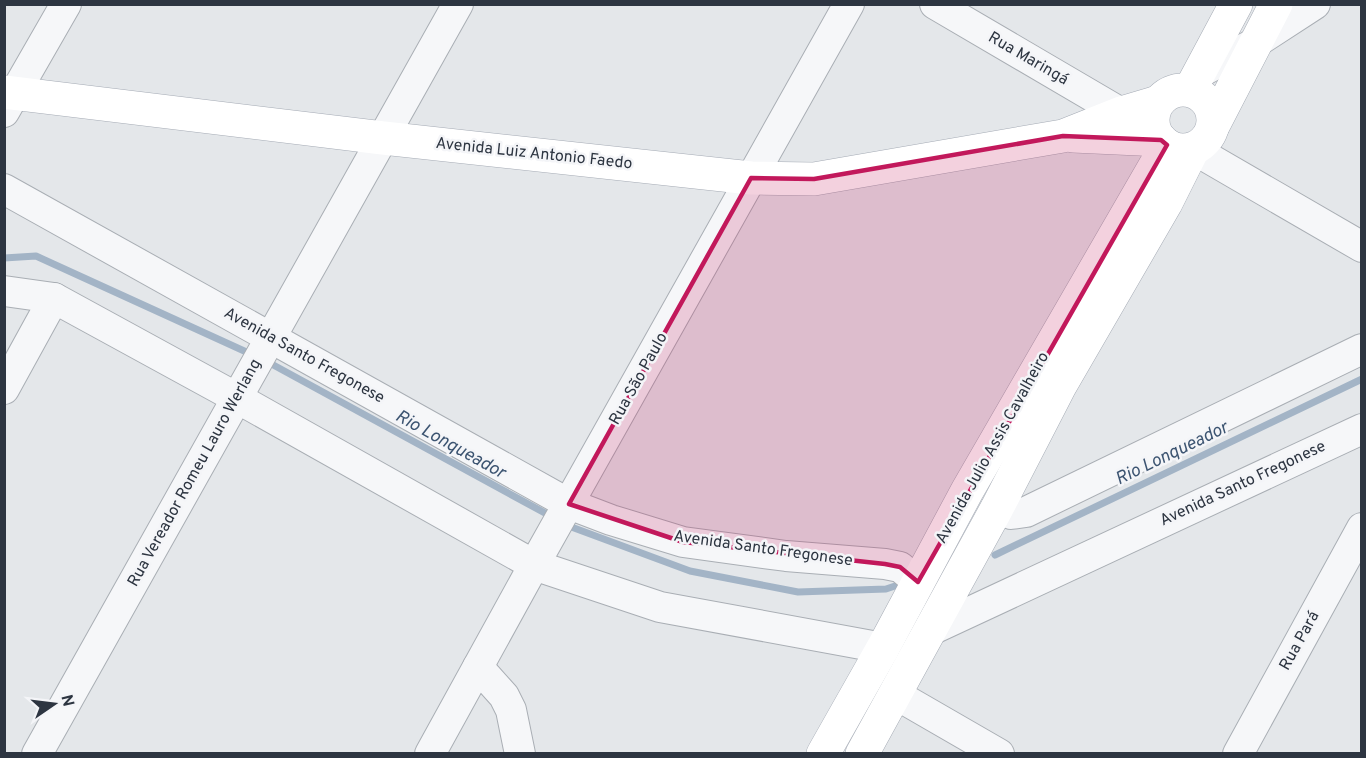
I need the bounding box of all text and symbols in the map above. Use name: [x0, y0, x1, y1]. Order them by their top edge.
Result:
street label: Rua Maringá: [984, 28, 1072, 90]
street label: Avenida Luiz Antonio Faedo: [435, 134, 633, 174]
street label: Avenida Santo Fregonese: [220, 303, 388, 409]
street label: Rua São Paulo: [605, 329, 673, 429]
street label: Avenida Julio Assis Cavalheiro: [932, 349, 1054, 547]
street label: Rua Vereador Romeu Lauro Werlang: [124, 355, 266, 591]
water label: Rio Lonqueador: [391, 405, 511, 486]
water label: Rio Lonqueador: [1112, 416, 1234, 491]
street label: Avenida Santo Fregonese: [1157, 437, 1329, 531]
street label: Avenida Santo Fregonese: [672, 527, 854, 571]
street label: Rua Pará: [1276, 608, 1324, 674]
north arrow: [24, 674, 84, 734]
text: N: [56, 693, 78, 709]

